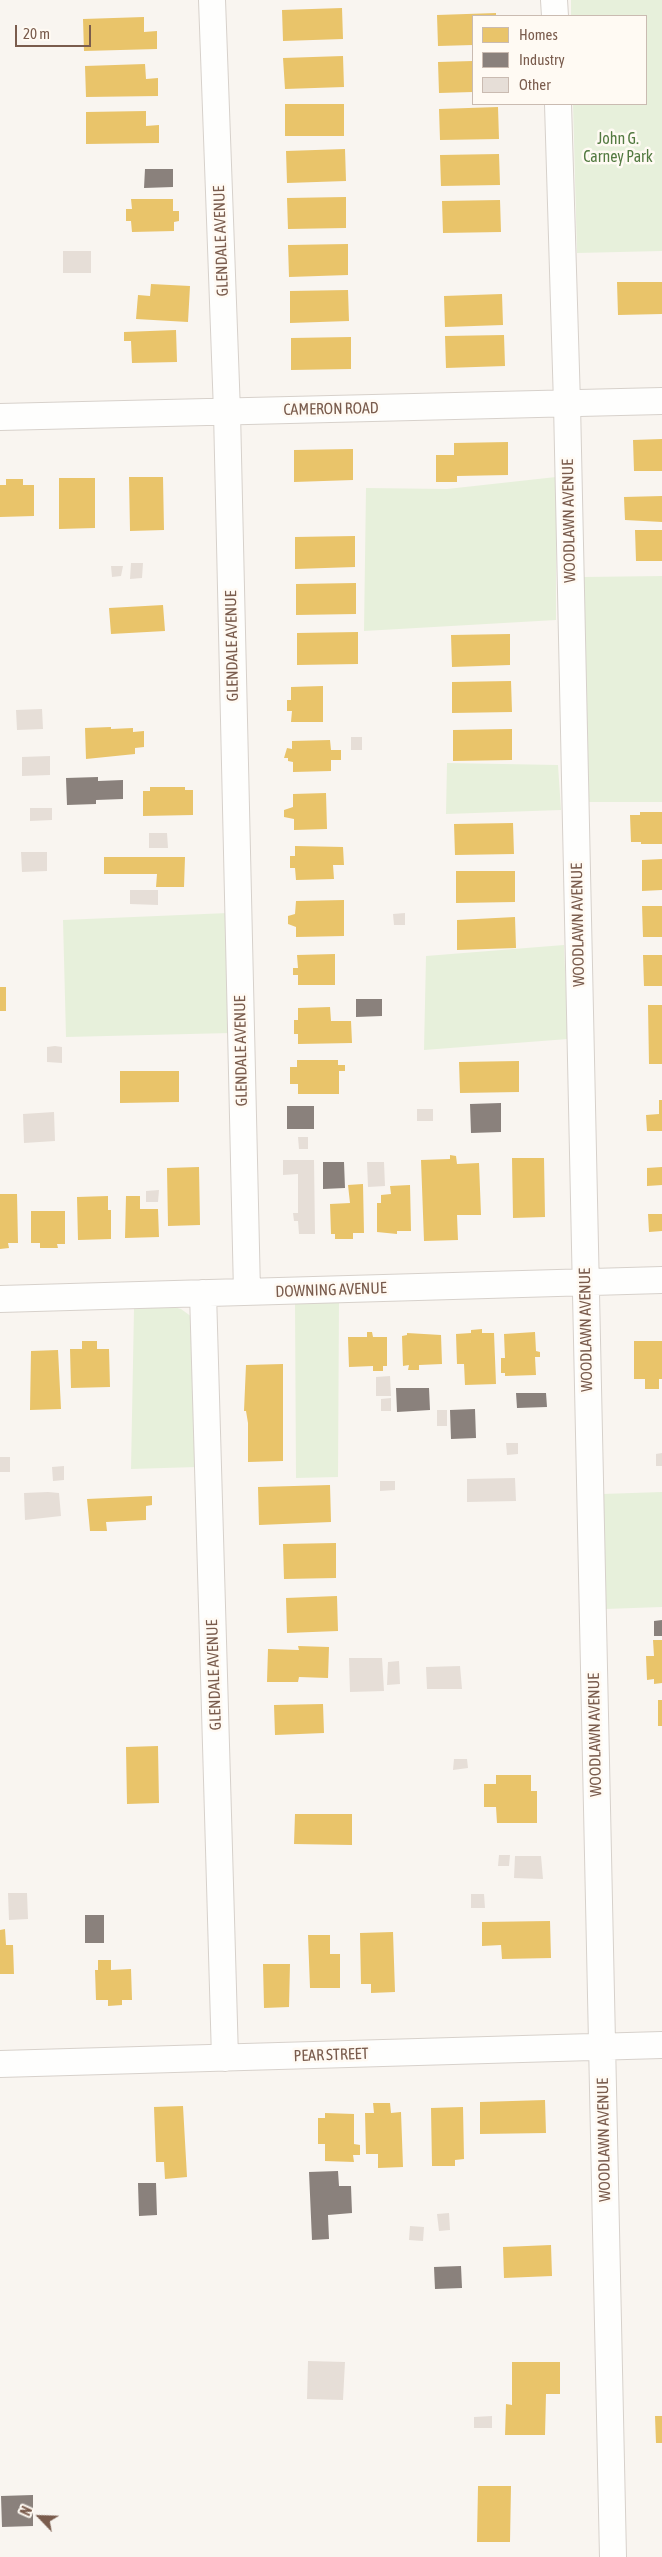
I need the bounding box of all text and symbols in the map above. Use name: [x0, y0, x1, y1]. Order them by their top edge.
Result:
scale bar: [18, 15, 94, 47]
legend: [472, 15, 647, 105]
text: 20 m: [23, 25, 50, 42]
text: Homes: [519, 26, 558, 43]
text: Industry: [519, 51, 565, 68]
text: Other: [519, 76, 551, 93]
park label: John G. Carney Park: [583, 129, 653, 167]
street label: GLENDALE AVENUE: [209, 185, 233, 297]
street label: CAMERON ROAD: [283, 399, 379, 419]
street label: WOODLAWN AVENUE: [558, 459, 580, 583]
street label: GLENDALE AVENUE: [221, 590, 243, 702]
street label: WOODLAWN AVENUE: [567, 863, 589, 987]
street label: GLENDALE AVENUE: [230, 995, 252, 1107]
street label: WOODLAWN AVENUE: [575, 1268, 597, 1392]
street label: DOWNING AVENUE: [275, 1278, 387, 1302]
street label: GLENDALE AVENUE: [202, 1619, 226, 1731]
street label: WOODLAWN AVENUE: [584, 1673, 606, 1797]
street label: PEAR STREET: [293, 2044, 369, 2066]
street label: WOODLAWN AVENUE: [593, 2078, 615, 2202]
north arrow: [15, 2492, 65, 2542]
text: N: [17, 2504, 35, 2518]

